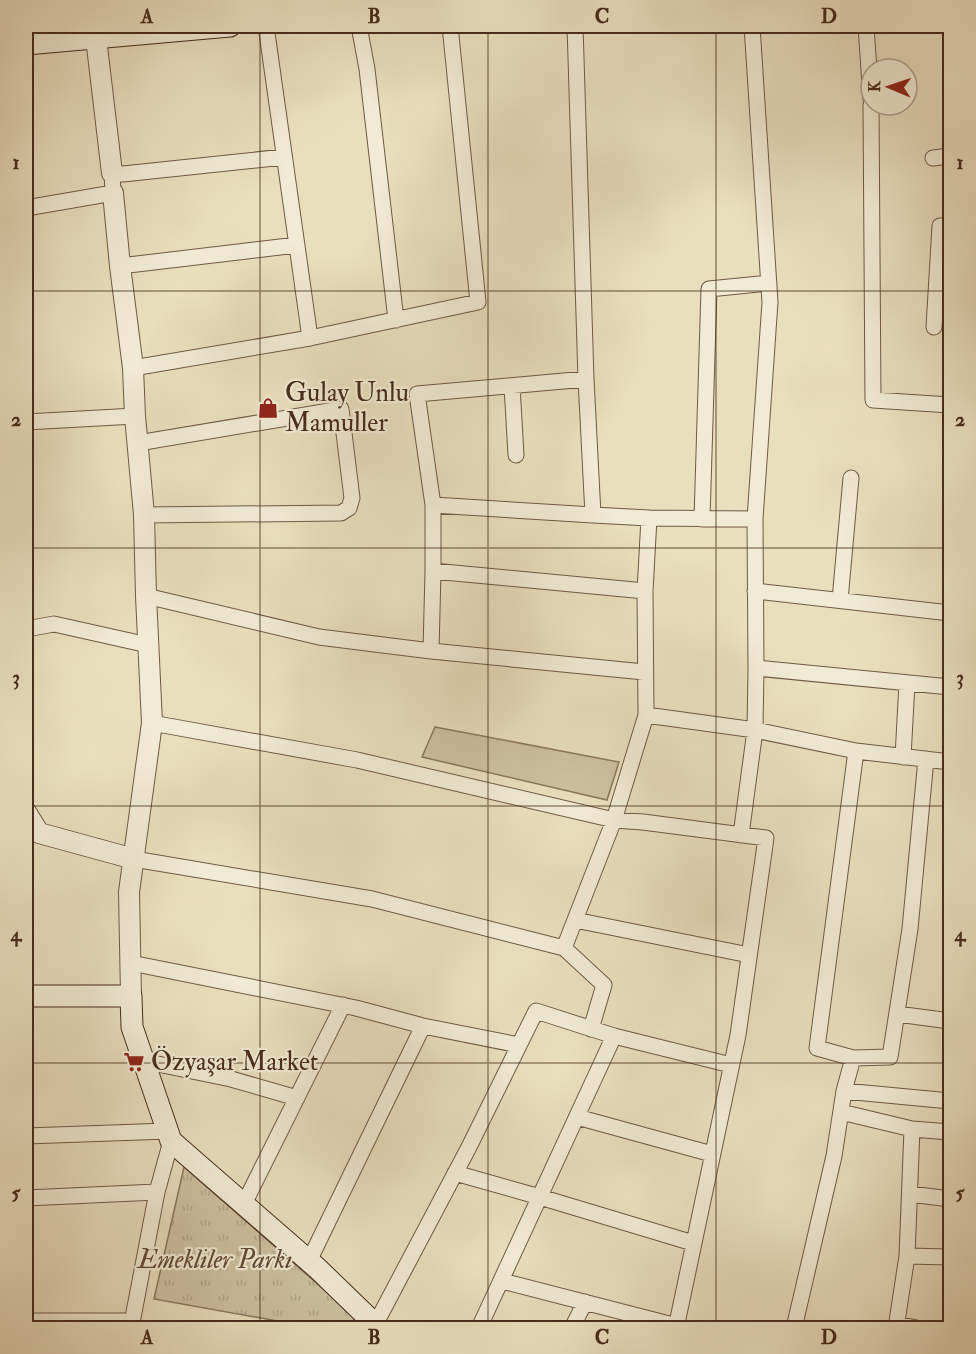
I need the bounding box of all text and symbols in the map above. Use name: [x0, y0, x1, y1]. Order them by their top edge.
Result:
text: A: [140, 4, 154, 29]
text: B: [367, 4, 381, 29]
text: C: [595, 4, 609, 29]
text: D: [821, 4, 837, 29]
north arrow: [859, 57, 919, 117]
text: K: [865, 80, 885, 92]
text: 1: [12, 150, 20, 175]
text: 1: [956, 150, 964, 175]
place label: Gulay Unlu Mamuller: [285, 377, 409, 439]
shop icon: Gulay Unlu Mamuller: [256, 396, 280, 420]
text: 2: [11, 407, 21, 432]
text: 2: [955, 407, 965, 432]
text: 3: [12, 665, 20, 690]
text: 3: [956, 665, 964, 690]
text: 4: [10, 922, 23, 947]
text: 4: [954, 922, 967, 947]
place label: Özyaşar Market: [151, 1045, 318, 1078]
supermarket icon: Özyaşar Market: [122, 1050, 146, 1074]
text: 5: [12, 1180, 22, 1205]
text: 5: [956, 1180, 966, 1205]
park label: Emekliler Parkı: [136, 1244, 292, 1276]
text: A: [140, 1325, 154, 1350]
text: B: [367, 1325, 381, 1350]
text: C: [595, 1325, 609, 1350]
text: D: [821, 1325, 837, 1350]

